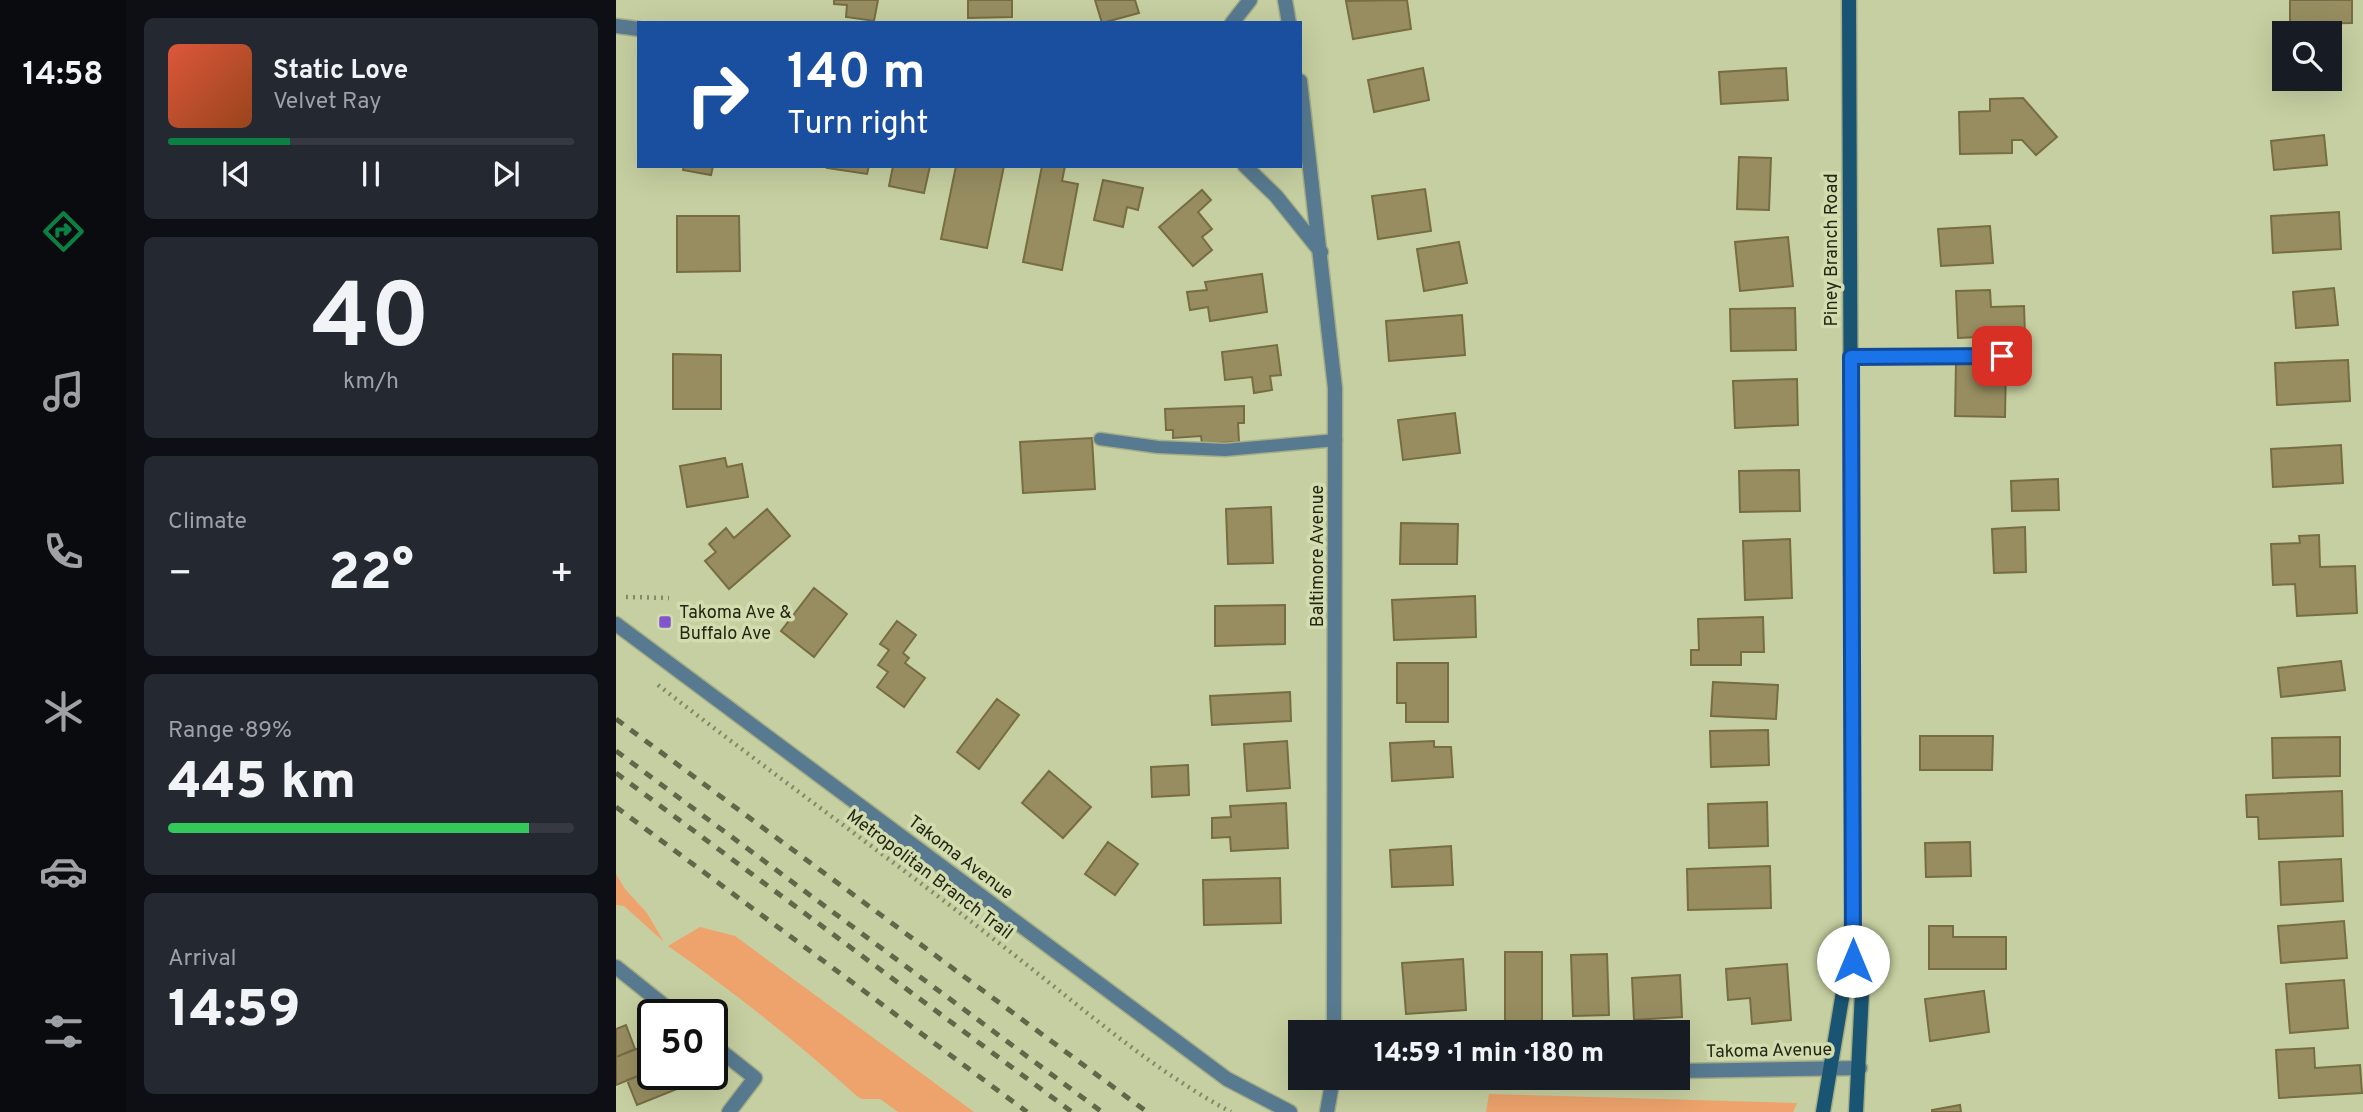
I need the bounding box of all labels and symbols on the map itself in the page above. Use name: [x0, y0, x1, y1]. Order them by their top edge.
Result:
street label: Piney Branch Road: [1821, 173, 1844, 327]
pin: [1972, 326, 2032, 386]
street label: Baltimore Avenue: [1307, 485, 1330, 627]
place label: Takoma Ave & Buffalo Ave: [679, 602, 792, 646]
marker: Takoma Ave & Buffalo Ave: [657, 614, 673, 630]
street label: Metropolitan Branch Trail: [841, 805, 1017, 945]
street label: Takoma Avenue: [903, 811, 1017, 905]
position arrow: [1816, 924, 1890, 998]
speed limit sign: 50: [637, 999, 728, 1090]
street label: Takoma Avenue: [1706, 1039, 1832, 1064]

